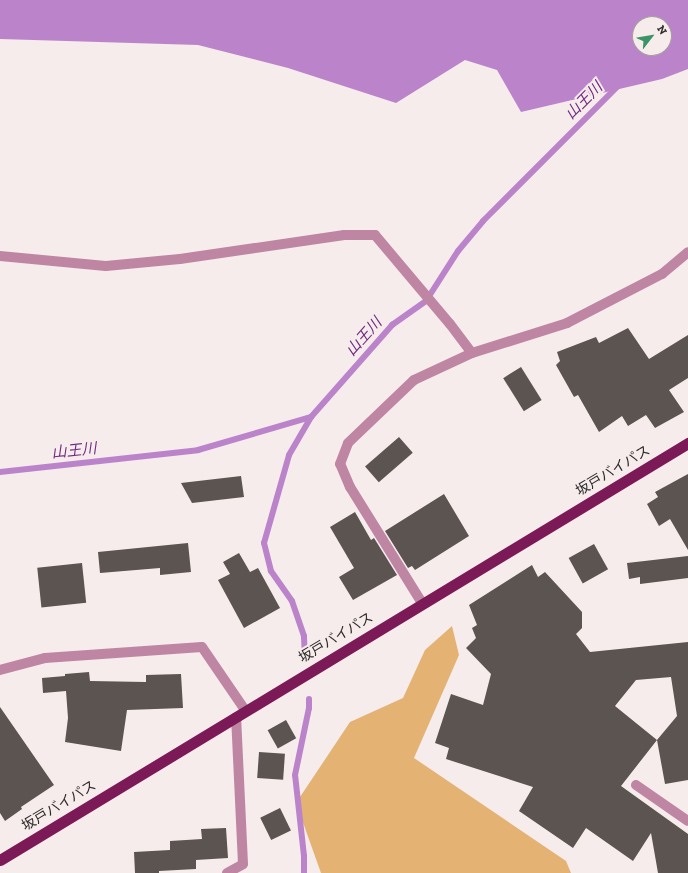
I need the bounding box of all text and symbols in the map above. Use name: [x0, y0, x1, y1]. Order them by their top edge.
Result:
north arrow: [632, 16, 672, 56]
text: N: [654, 23, 670, 37]
water label: 山王川: [562, 79, 606, 123]
water label: 山王川: [342, 314, 386, 360]
water label: 山王川: [51, 440, 97, 462]
street label: 坂戸バイパス: [573, 442, 653, 500]
street label: 坂戸バイパス: [296, 609, 376, 667]
street label: 坂戸バイパス: [19, 777, 99, 835]

